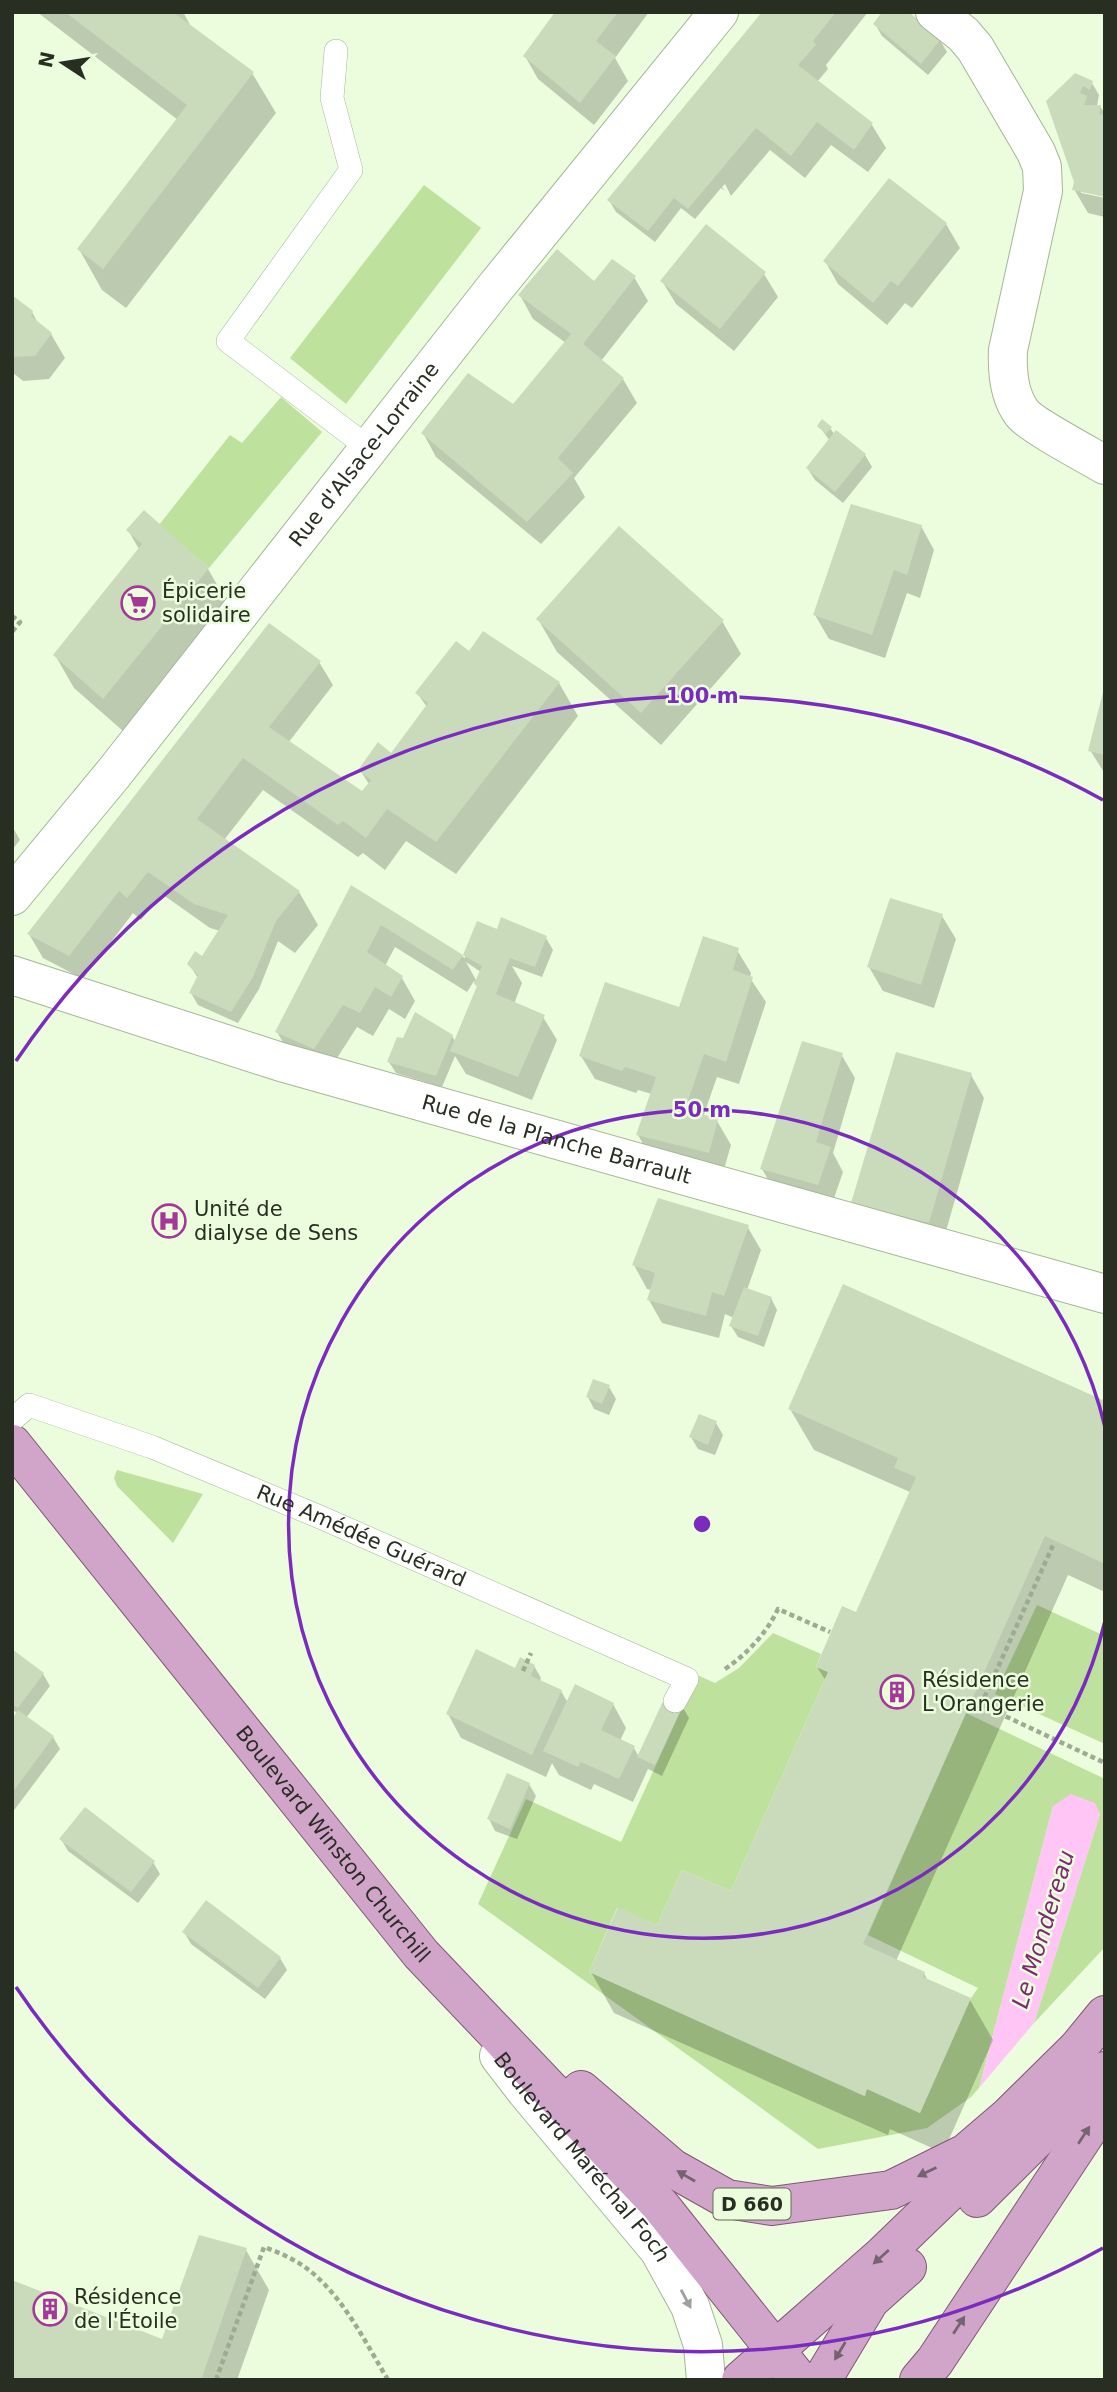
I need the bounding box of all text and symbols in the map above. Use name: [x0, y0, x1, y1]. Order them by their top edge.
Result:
north arrow: [28, 28, 98, 98]
text: N: [34, 49, 59, 70]
street label: Rue d'Alsace-Lorraine: [284, 357, 444, 551]
place label: Épicerie solidaire: [162, 578, 251, 627]
supermarket icon: Épicerie solidaire: [119, 584, 157, 622]
text: 100 m: [665, 684, 739, 708]
street label: Rue de la Planche Barrault: [419, 1090, 694, 1189]
text: 50 m: [673, 1098, 731, 1122]
place label: Unité de dialyse de Sens: [194, 1197, 358, 1245]
hospital icon: Unité de dialyse de Sens: [150, 1202, 188, 1240]
street label: Rue Amédée Guérard: [253, 1480, 470, 1592]
centre of rings: [690, 1512, 714, 1536]
place label: Résidence L'Orangerie: [922, 1668, 1044, 1716]
building icon: Résidence L'Orangerie: [878, 1673, 916, 1711]
street label: Boulevard Winston Churchill: [231, 1721, 435, 1968]
water label: Le Mondereau: [1007, 1847, 1079, 2011]
street label: Boulevard Maréchal Foch: [489, 2048, 675, 2266]
one-way arrow: [1078, 2125, 1091, 2145]
one-way arrow: [917, 2167, 937, 2178]
one-way arrow: [677, 2170, 696, 2182]
road number: D 660: [714, 2188, 790, 2220]
one-way arrow: [873, 2249, 890, 2265]
place label: Résidence de l'Étoile: [74, 2285, 181, 2333]
one-way arrow: [680, 2289, 692, 2309]
building icon: Résidence de l'Étoile: [31, 2290, 69, 2328]
one-way arrow: [953, 2315, 966, 2335]
one-way arrow: [833, 2341, 846, 2360]

